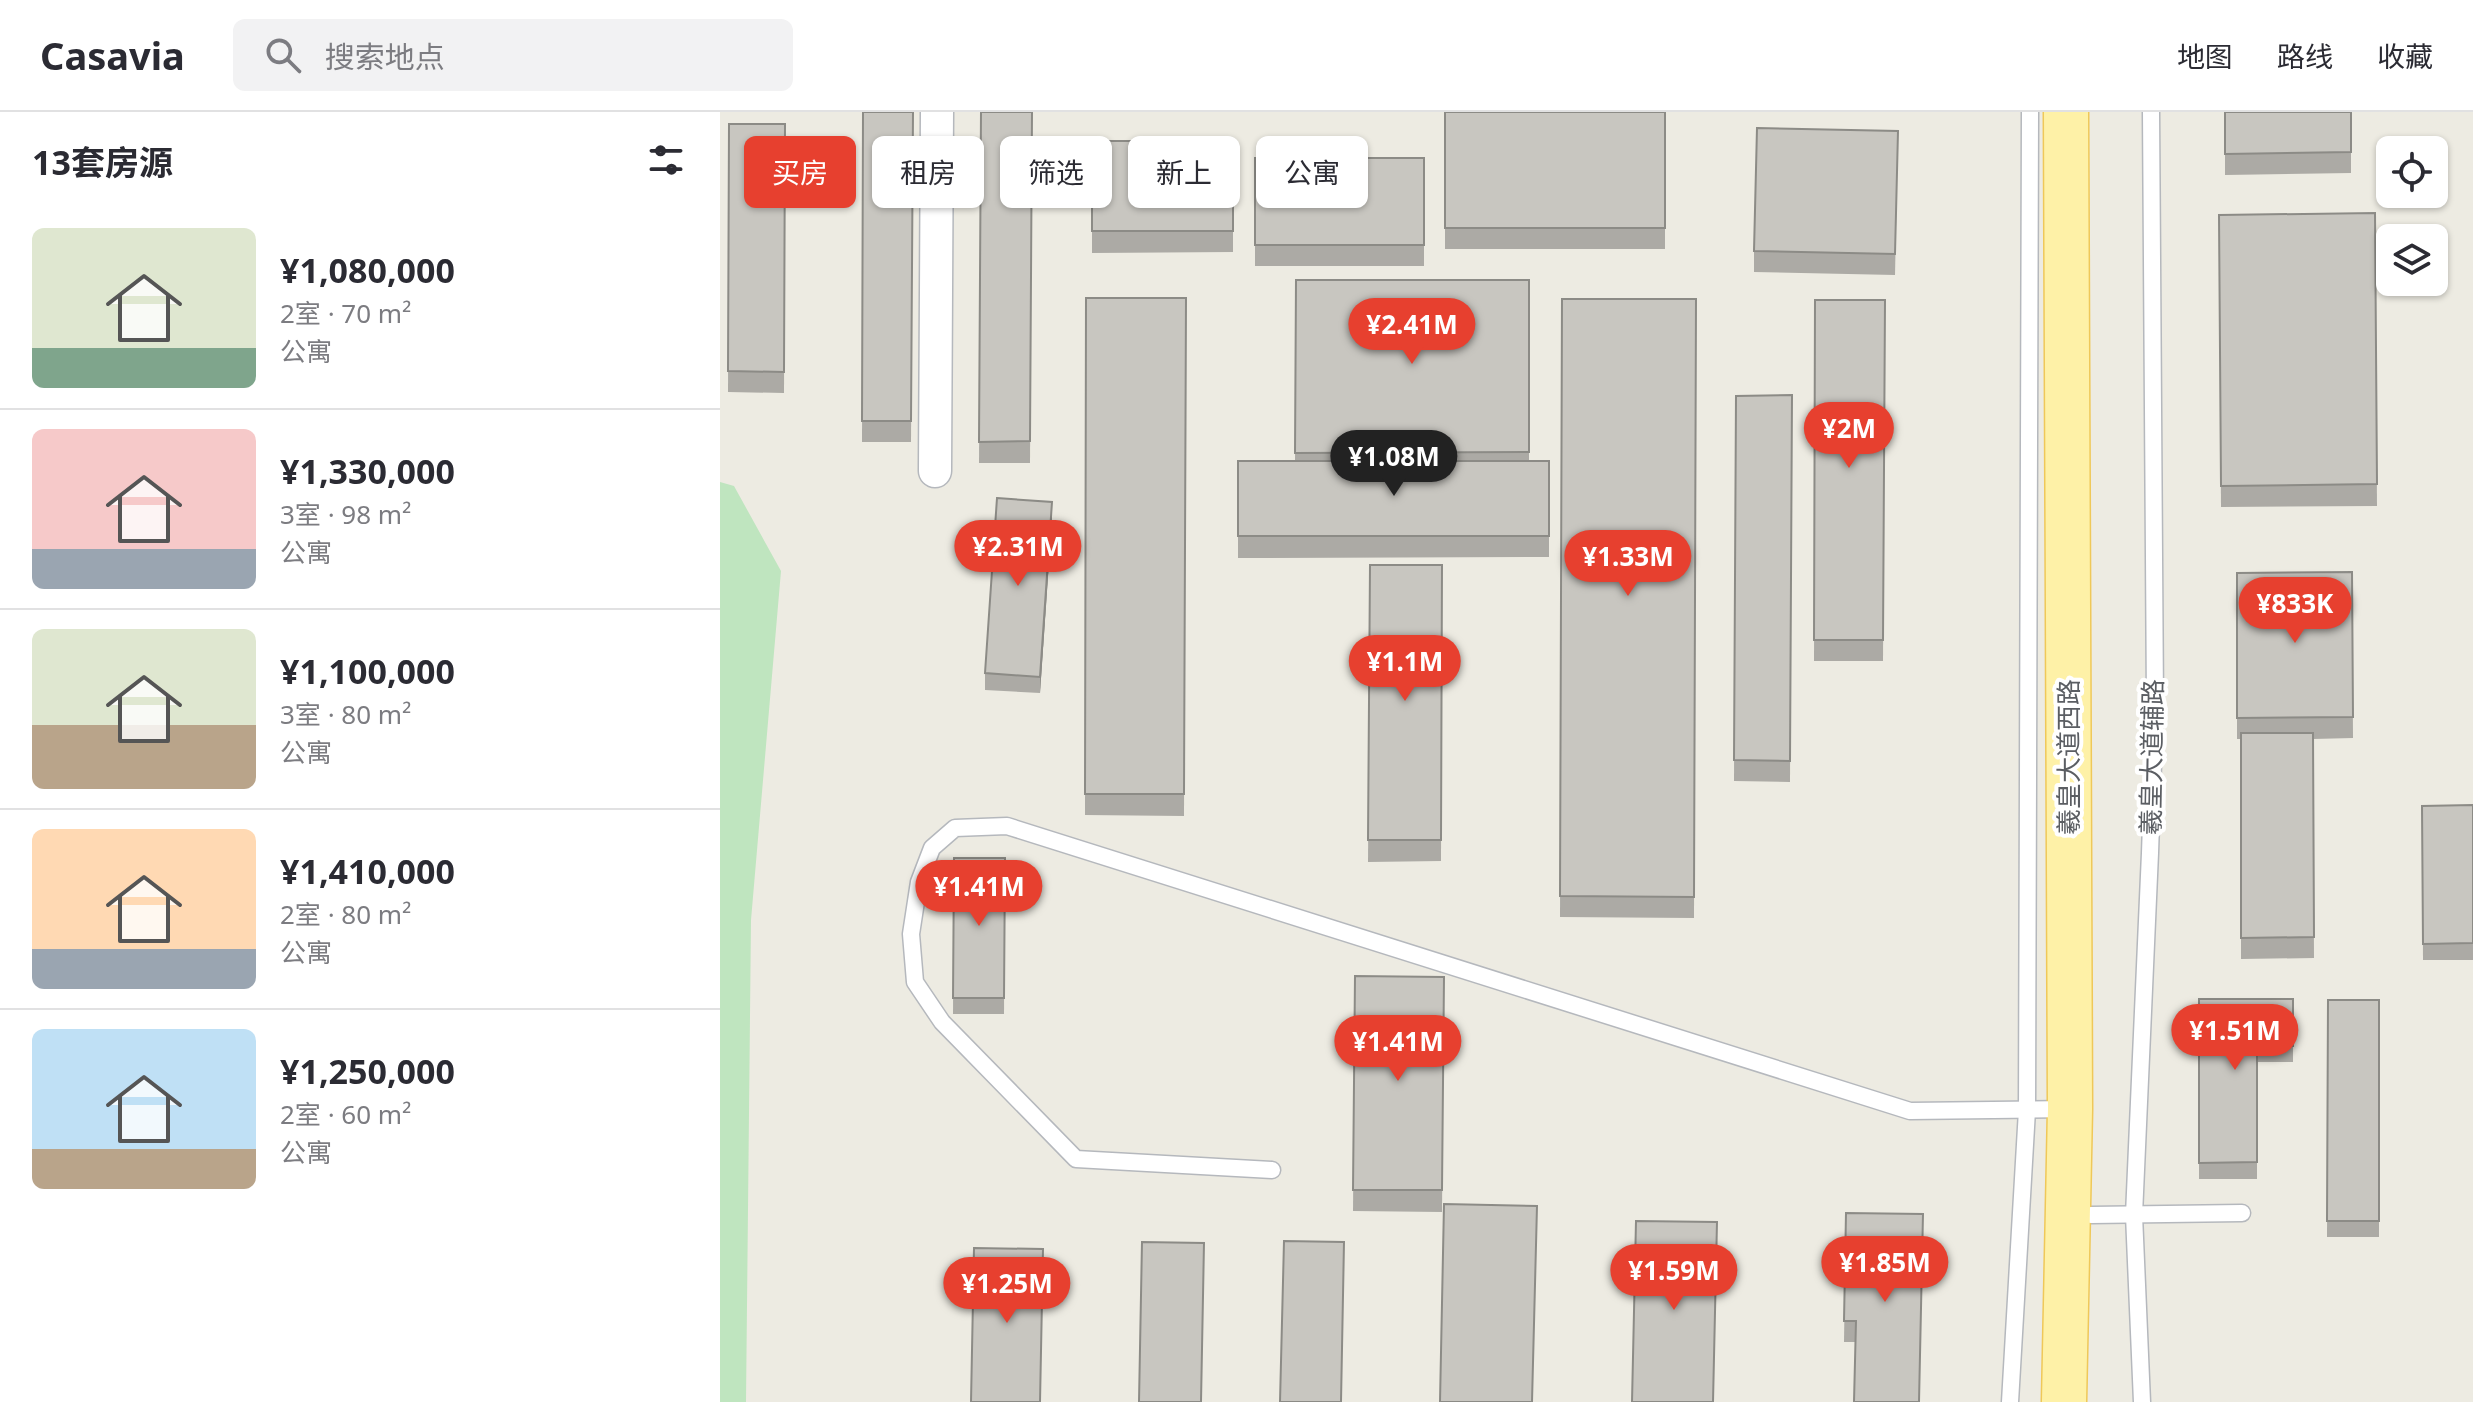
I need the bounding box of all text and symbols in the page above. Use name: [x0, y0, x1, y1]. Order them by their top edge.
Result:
search box: [233, 19, 793, 91]
text: Casavia: [40, 29, 185, 81]
icon: search: [261, 33, 305, 77]
text: 搜索地点: [325, 36, 445, 77]
text: 地图: [2177, 37, 2233, 75]
text: 路线: [2277, 37, 2333, 75]
text: 收藏: [2377, 37, 2433, 75]
chip: 买房: [744, 136, 856, 208]
chip: 租房: [872, 136, 984, 208]
chip: 筛选: [1000, 136, 1112, 208]
chip: 新上: [1128, 136, 1240, 208]
chip: 公寓: [1256, 136, 1368, 208]
map controls: [2376, 136, 2448, 296]
button: locate: [2376, 136, 2448, 208]
icon: filters: [644, 138, 688, 182]
text: 13套房源: [32, 139, 173, 185]
button: layers: [2376, 224, 2448, 296]
text: ¥1,080,000: [280, 247, 455, 293]
icon: home: [96, 260, 192, 356]
text: 2室 · 70 m²: [280, 295, 411, 331]
pin: ¥2.41M: [1347, 298, 1477, 366]
text: ¥2.41M: [1366, 306, 1458, 342]
text: 公寓: [280, 333, 332, 369]
pin: ¥2M: [1810, 402, 1888, 470]
text: ¥2M: [1822, 410, 1876, 446]
pin: ¥1.08M: [1329, 430, 1459, 498]
text: ¥1.08M: [1348, 438, 1440, 474]
text: ¥1,330,000: [280, 448, 455, 494]
icon: home: [96, 461, 192, 557]
text: 3室 · 98 m²: [280, 496, 411, 532]
pin: ¥2.31M: [953, 520, 1083, 588]
text: ¥2.31M: [972, 528, 1064, 564]
pin: ¥1.33M: [1563, 530, 1693, 598]
text: 公寓: [280, 534, 332, 570]
text: ¥1.33M: [1582, 538, 1674, 574]
pin: ¥833K: [2239, 577, 2351, 645]
text: ¥833K: [2257, 585, 2333, 621]
pin: ¥1.1M: [1349, 635, 1461, 703]
text: ¥1.1M: [1367, 643, 1443, 679]
text: ¥1,100,000: [280, 648, 455, 694]
icon: home: [96, 661, 192, 757]
street label: 羲皇大道西路: [2050, 679, 2086, 835]
street label: 羲皇大道辅路: [2132, 679, 2170, 835]
text: 3室 · 80 m²: [280, 696, 411, 732]
text: 公寓: [280, 734, 332, 770]
text: ¥1,410,000: [280, 848, 455, 894]
pin: ¥1.41M: [914, 860, 1044, 928]
icon: home: [96, 861, 192, 957]
text: ¥1.41M: [933, 868, 1025, 904]
text: 2室 · 80 m²: [280, 896, 411, 932]
text: 公寓: [280, 934, 332, 970]
pin: ¥1.51M: [2170, 1004, 2300, 1072]
text: ¥1.51M: [2189, 1012, 2281, 1048]
pin: ¥1.41M: [1333, 1015, 1463, 1083]
text: ¥1.41M: [1352, 1023, 1444, 1059]
text: ¥1,250,000: [280, 1048, 455, 1094]
icon: home: [96, 1061, 192, 1157]
text: 2室 · 60 m²: [280, 1096, 411, 1132]
text: 公寓: [280, 1134, 332, 1170]
pin: ¥1.85M: [1820, 1236, 1950, 1304]
pin: ¥1.59M: [1609, 1244, 1739, 1312]
text: ¥1.85M: [1839, 1244, 1931, 1280]
text: ¥1.59M: [1628, 1252, 1720, 1288]
pin: ¥1.25M: [942, 1257, 1072, 1325]
text: ¥1.25M: [961, 1265, 1053, 1301]

